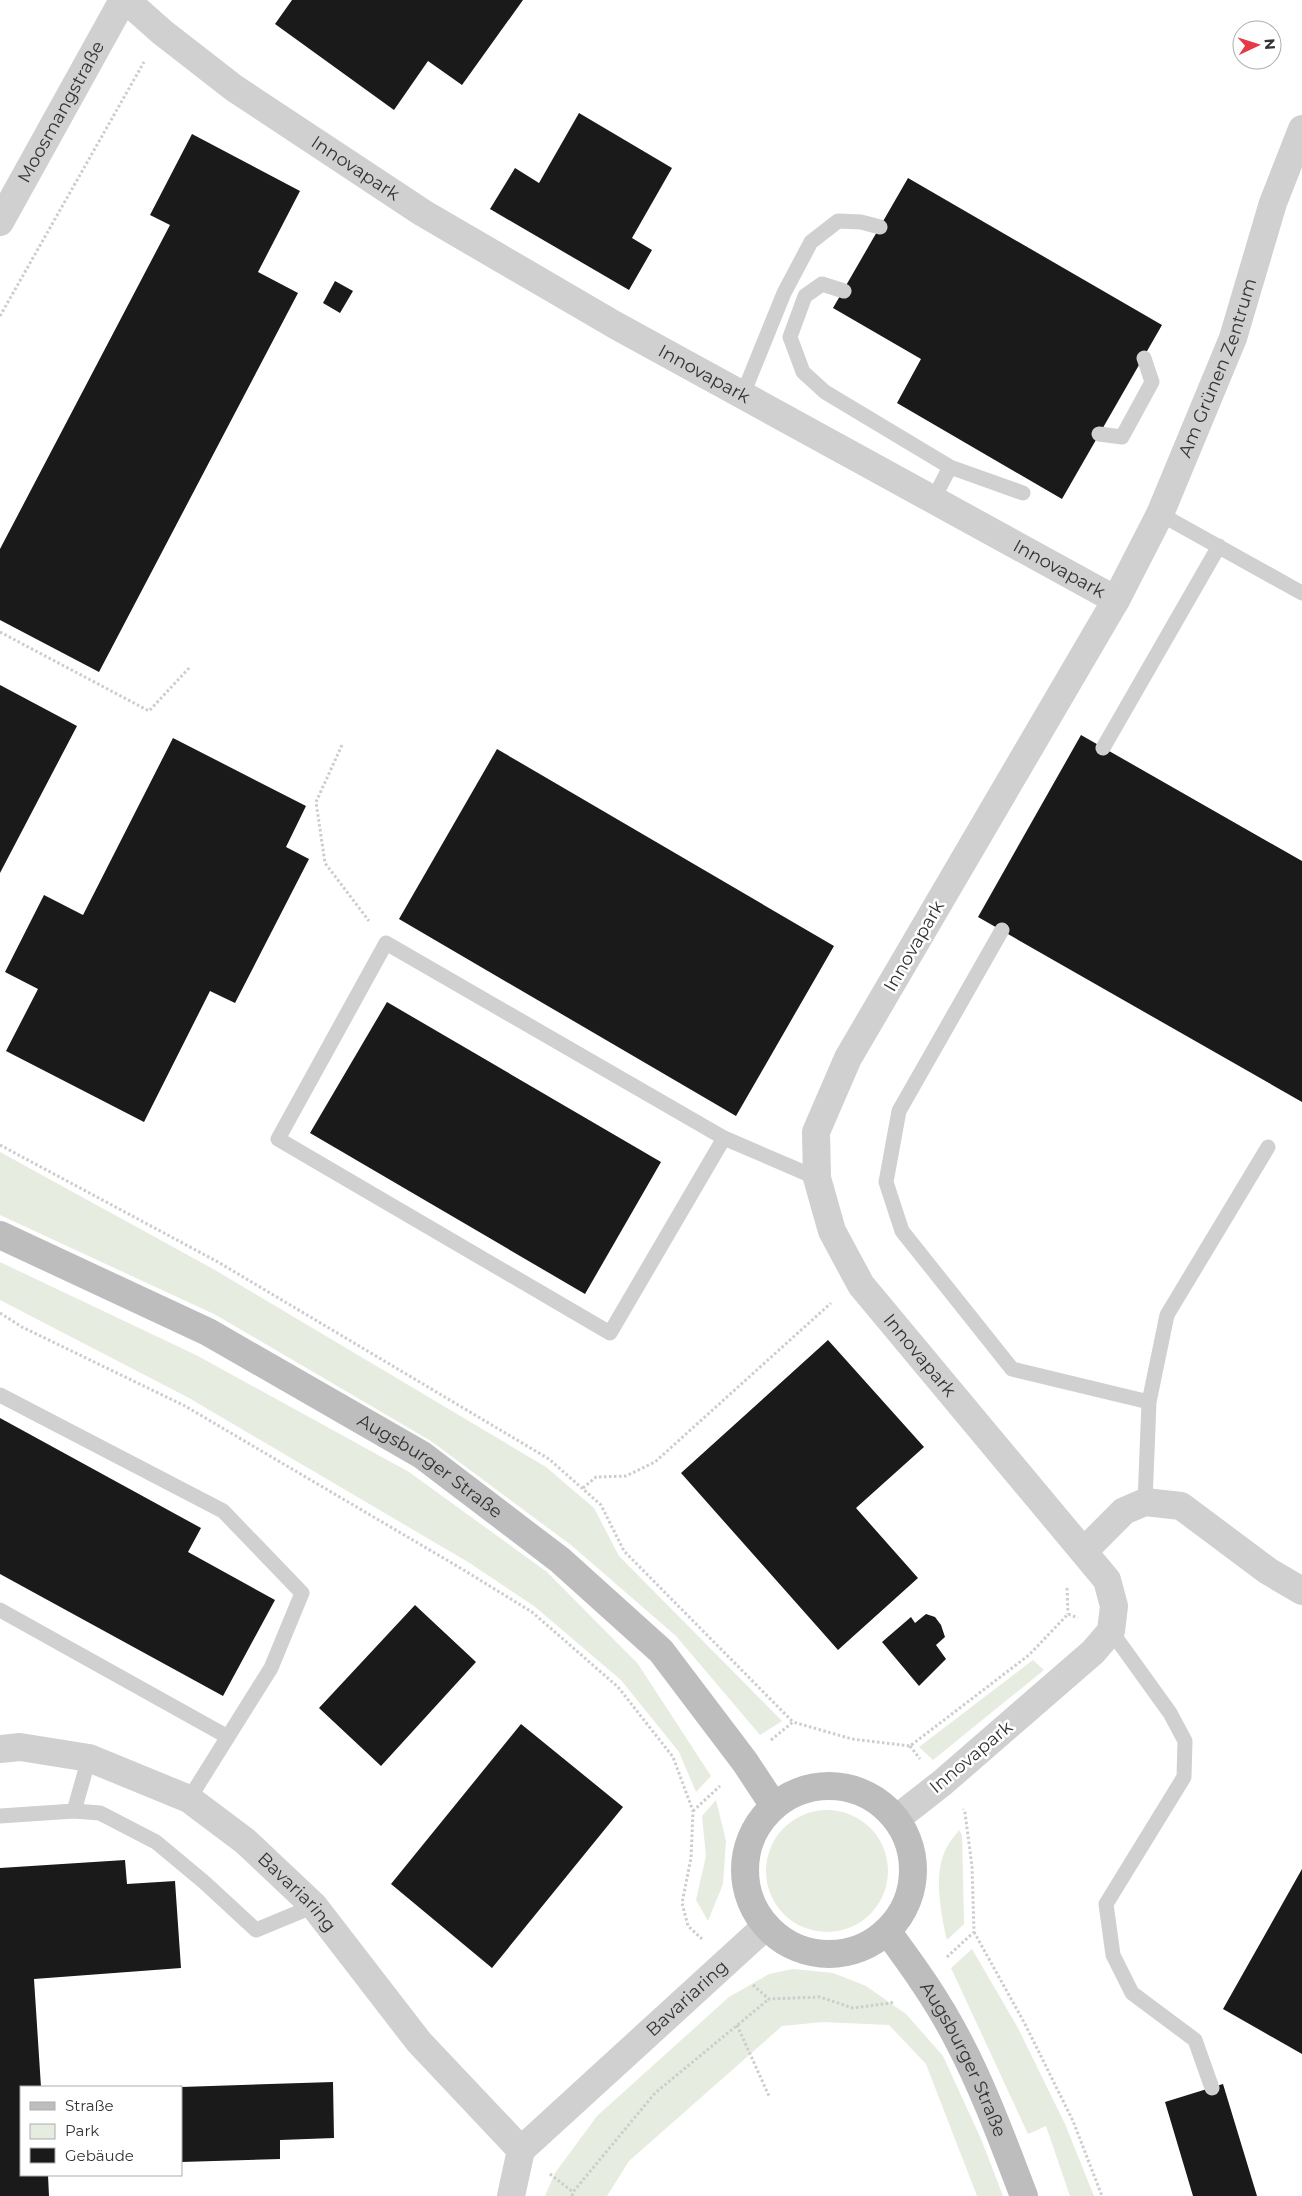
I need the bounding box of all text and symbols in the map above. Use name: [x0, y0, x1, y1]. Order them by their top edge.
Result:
north arrow: [1232, 20, 1282, 70]
street label: Moosmangstraße: [13, 37, 109, 187]
text: N: [1261, 38, 1279, 50]
street label: Innovapark: [307, 131, 404, 206]
street label: Am Grünen Zentrum: [1174, 275, 1261, 461]
street label: Innovapark: [654, 340, 754, 408]
street label: Innovapark: [1009, 535, 1109, 603]
street label: Innovapark: [879, 896, 949, 995]
street label: Innovapark: [879, 1309, 961, 1402]
street label: Augsburger Straße: [353, 1409, 507, 1523]
street label: Innovapark: [925, 1716, 1017, 1798]
street label: Bavariaring: [253, 1848, 341, 1936]
street label: Bavariaring: [642, 1955, 732, 2041]
street label: Augsburger Straße: [915, 1978, 1011, 2140]
legend: [20, 2086, 182, 2176]
text: Straße: [65, 2096, 114, 2115]
text: Park: [65, 2121, 99, 2140]
text: Gebäude: [65, 2146, 134, 2165]

